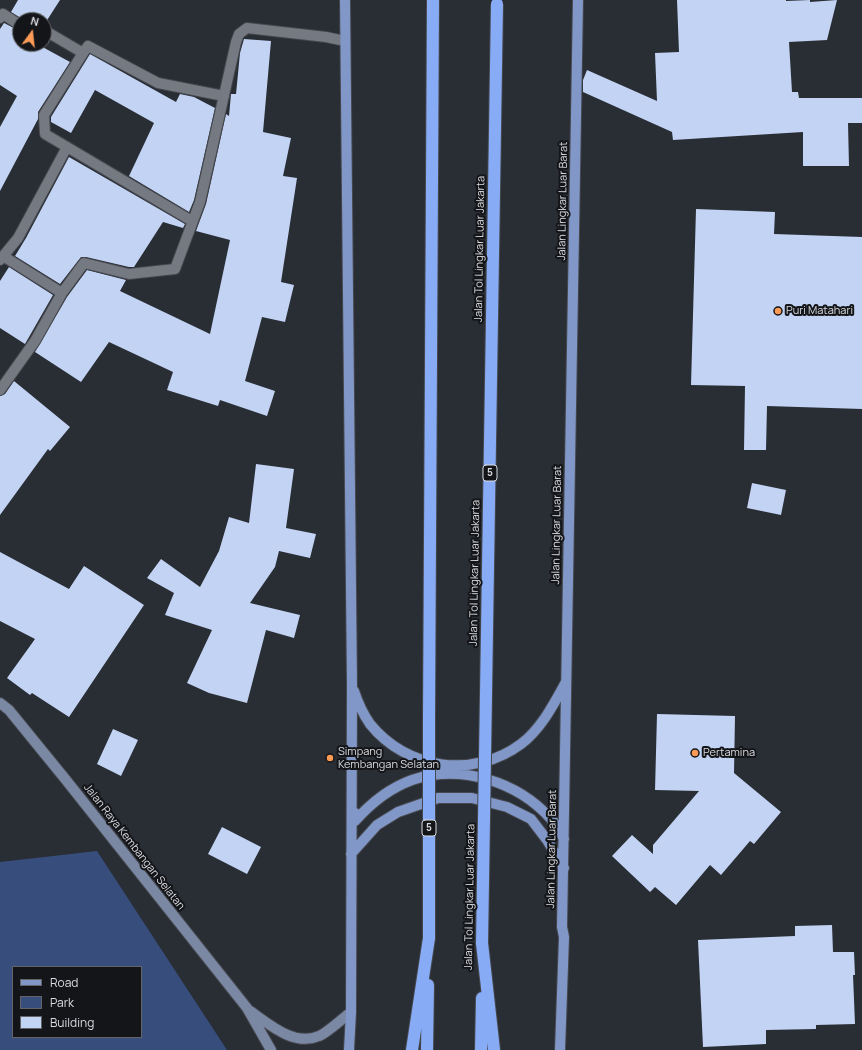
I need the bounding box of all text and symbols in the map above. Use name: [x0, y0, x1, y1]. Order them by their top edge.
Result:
north arrow: [12, 12, 52, 52]
text: N: [29, 13, 41, 29]
street label: Jalan Lingkar Luar Barat: [555, 141, 571, 261]
street label: Jalan Tol Lingkar Luar Jakarta: [472, 176, 488, 322]
place label: Puri Matahari: [786, 304, 853, 318]
marker: Puri Matahari: [773, 306, 783, 316]
road number: 5: [483, 465, 497, 481]
street label: Jalan Lingkar Luar Barat: [549, 465, 565, 585]
street label: Jalan Tol Lingkar Luar Jakarta: [467, 500, 483, 646]
place label: Simpang Kembangan Selatan: [338, 745, 439, 771]
place label: Pertamina: [703, 746, 755, 760]
marker: Pertamina: [690, 748, 700, 758]
marker: Simpang Kembangan Selatan: [325, 753, 335, 763]
street label: Jalan Raya Kembangan Selatan: [81, 781, 187, 913]
street label: Jalan Lingkar Luar Barat: [544, 789, 560, 909]
road number: 5: [422, 820, 436, 836]
street label: Jalan Tol Lingkar Luar Jakarta: [462, 824, 478, 970]
legend: [12, 966, 142, 1038]
text: Road: [50, 974, 78, 991]
text: Park: [50, 994, 74, 1011]
text: Building: [50, 1014, 94, 1031]

